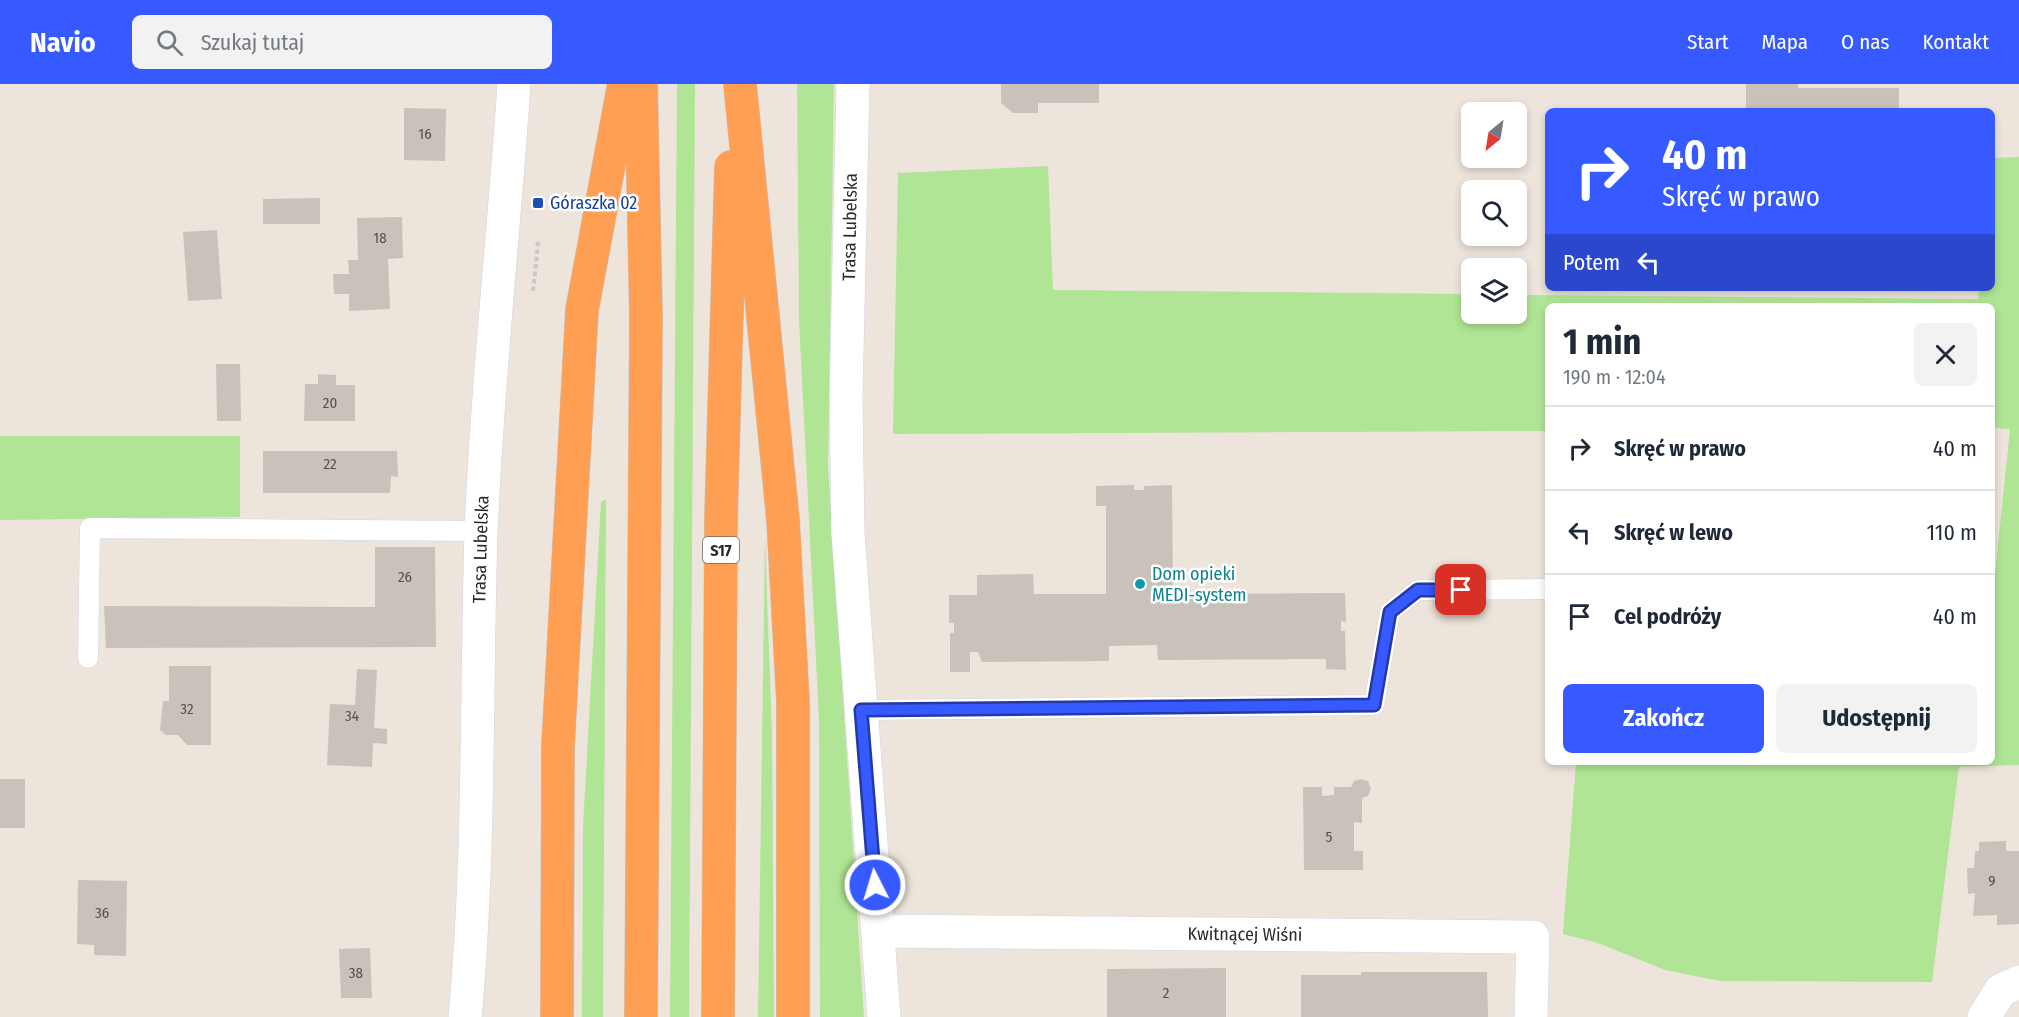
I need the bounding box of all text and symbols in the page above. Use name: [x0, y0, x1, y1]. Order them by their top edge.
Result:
search box: [132, 15, 552, 69]
text: Navio: [30, 26, 96, 59]
icon: search: [153, 26, 186, 59]
text: Szukaj tutaj: [201, 29, 304, 56]
text: Start: [1687, 29, 1729, 55]
text: Mapa: [1762, 29, 1808, 55]
text: O nas: [1841, 29, 1889, 55]
text: Kontakt: [1922, 29, 1989, 55]
north arrow: [1461, 102, 1527, 168]
map controls: [1461, 102, 1527, 324]
house number: 16: [418, 125, 432, 143]
text: 40 m: [1662, 130, 1747, 180]
icon: right: [1563, 132, 1641, 210]
street label: Trasa Lubelska: [838, 173, 862, 281]
button: search: [1461, 180, 1527, 246]
text: Skręć w prawo: [1662, 181, 1820, 213]
place label: Góraszka 02: [550, 192, 637, 214]
marker: Góraszka 02: [531, 196, 545, 210]
house number: 18: [373, 229, 387, 247]
icon: left: [1632, 246, 1665, 279]
text: Potem: [1563, 249, 1620, 276]
button: layers: [1461, 258, 1527, 324]
text: 1 min: [1563, 320, 1641, 364]
button: close: [1914, 323, 1977, 386]
text: 190 m · 12:04: [1563, 365, 1666, 389]
house number: 20: [323, 394, 337, 412]
icon: right: [1563, 432, 1596, 465]
text: Skręć w prawo: [1614, 435, 1746, 462]
text: 40 m: [1933, 435, 1977, 462]
house number: 22: [323, 455, 337, 473]
street label: Trasa Lubelska: [468, 495, 494, 604]
icon: left: [1563, 516, 1596, 549]
text: Skręć w lewo: [1614, 519, 1733, 546]
text: 110 m: [1927, 519, 1977, 546]
road number: S17: [703, 537, 739, 563]
place label: Dom opieki MEDI-system: [1152, 563, 1246, 606]
pin: [1435, 564, 1486, 615]
house number: 26: [398, 568, 412, 586]
icon: arrive: [1444, 573, 1477, 606]
marker: Dom opieki MEDI-system: [1133, 577, 1147, 591]
icon: arrive: [1563, 600, 1596, 633]
text: Cel podróży: [1614, 603, 1721, 630]
text: 40 m: [1933, 603, 1977, 630]
button: Zakończ: [1563, 684, 1764, 753]
button: Udostępnij: [1776, 684, 1977, 753]
house number: 32: [180, 700, 194, 718]
house number: 34: [345, 707, 359, 725]
house number: 5: [1326, 828, 1333, 846]
position arrow: [843, 853, 907, 917]
house number: 9: [1988, 872, 1996, 890]
house number: 36: [95, 904, 109, 922]
street label: Kwitnącej Wiśni: [1187, 923, 1303, 946]
house number: 38: [349, 964, 363, 982]
house number: 2: [1163, 984, 1170, 1002]

